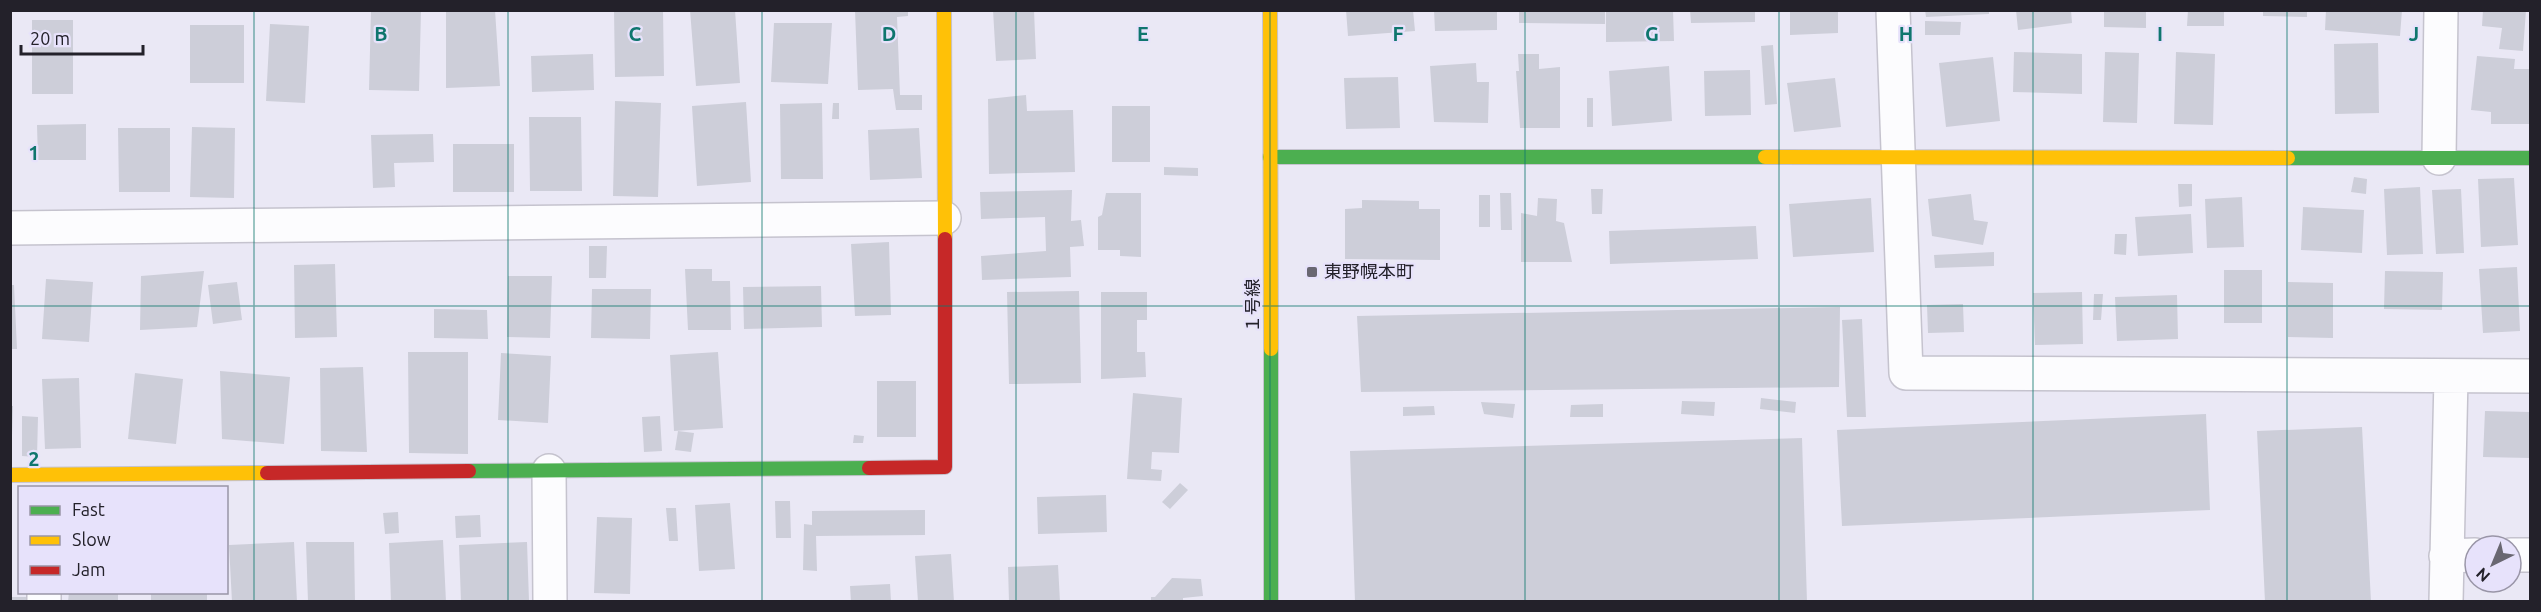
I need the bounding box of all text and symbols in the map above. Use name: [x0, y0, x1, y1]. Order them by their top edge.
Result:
scale bar: [21, 18, 142, 56]
text: B: [374, 22, 388, 45]
text: C: [629, 22, 642, 45]
text: D: [882, 22, 896, 45]
text: E: [1137, 22, 1149, 45]
text: F: [1392, 22, 1404, 45]
text: G: [1645, 22, 1659, 45]
text: H: [1899, 22, 1913, 45]
text: I: [2157, 22, 2163, 45]
text: J: [2409, 22, 2419, 45]
text: 20 m: [30, 28, 70, 48]
text: 1: [28, 141, 40, 164]
place label: 東野幌本町: [1324, 261, 1414, 281]
marker: 東野幌本町: [1305, 265, 1319, 279]
street label: １号線: [1242, 279, 1262, 333]
text: 2: [28, 447, 40, 470]
legend: [18, 486, 228, 594]
text: Fast: [72, 499, 105, 519]
text: Slow: [72, 529, 111, 549]
north arrow: [2463, 534, 2523, 594]
text: Jam: [72, 559, 106, 579]
text: N: [2472, 564, 2493, 586]

